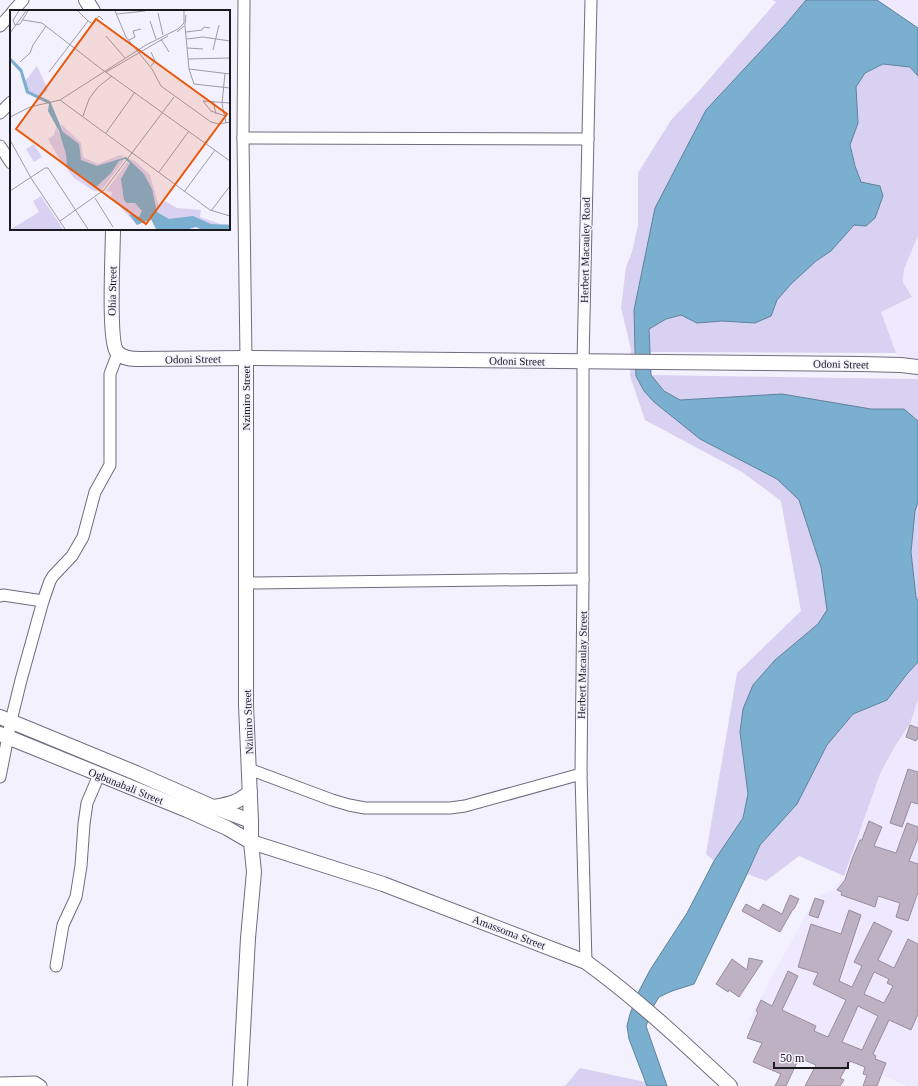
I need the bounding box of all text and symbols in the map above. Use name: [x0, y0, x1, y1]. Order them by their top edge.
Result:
inset map: [10, 10, 230, 230]
street label: Herbert Macauley Road: [578, 197, 592, 303]
street label: Ohia Street: [106, 266, 118, 316]
street label: Odoni Street: [165, 353, 221, 365]
street label: Odoni Street: [489, 355, 545, 367]
street label: Odoni Street: [813, 358, 869, 370]
street label: Nzimiro Street: [240, 365, 252, 431]
street label: Herbert Macaulay Street: [575, 611, 589, 719]
street label: Nzimiro Street: [241, 689, 255, 755]
street label: Ogbunabali Street: [87, 766, 165, 806]
street label: Amassoma Street: [471, 913, 547, 951]
scale bar: [774, 1044, 848, 1070]
text: 50 m: [780, 1051, 805, 1065]

